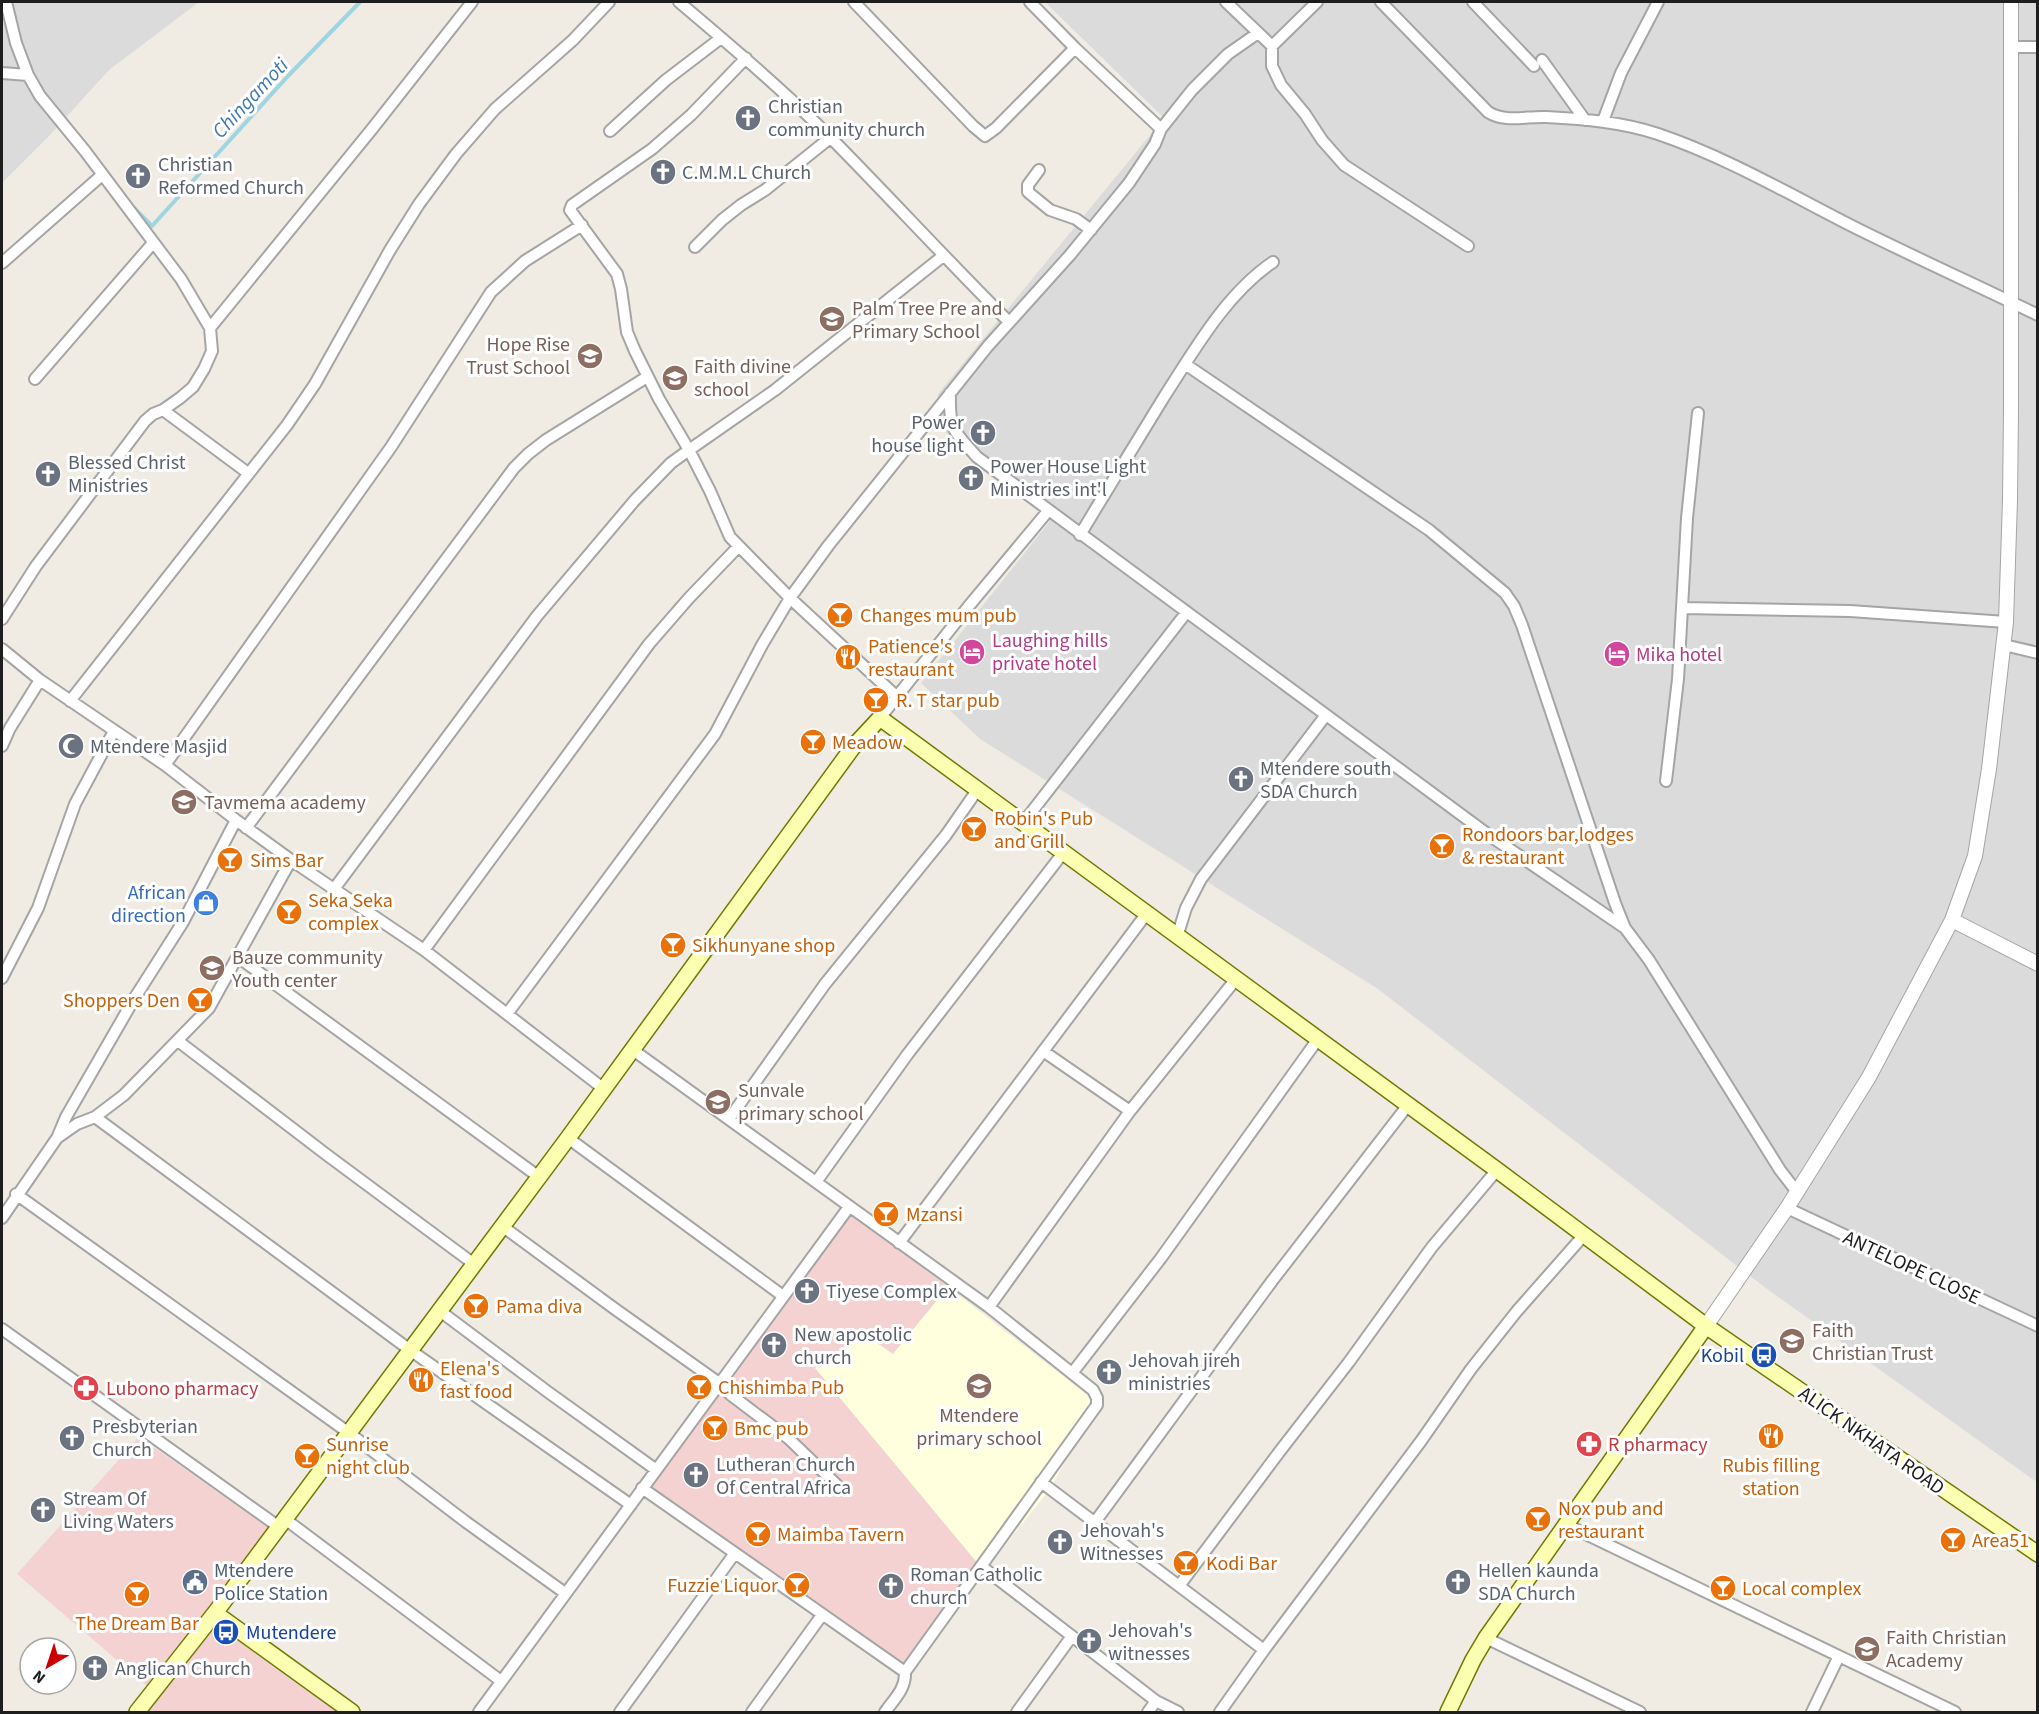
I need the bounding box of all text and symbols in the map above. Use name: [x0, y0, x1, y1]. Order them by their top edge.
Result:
water label: Chingamoti: [205, 50, 296, 145]
place label: Christian community church: [768, 93, 925, 144]
church icon: Christian community church: [733, 103, 763, 133]
place label: Christian Reformed Church: [158, 151, 304, 202]
church icon: C.M.M.L Church: [648, 157, 678, 187]
place label: C.M.M.L Church: [682, 159, 811, 187]
church icon: Christian Reformed Church: [123, 161, 153, 191]
place label: Palm Tree Pre and Primary School: [852, 295, 1003, 346]
school or university icon: Palm Tree Pre and Primary School: [817, 304, 847, 334]
place label: Hope Rise Trust School: [466, 331, 570, 382]
school or university icon: Hope Rise Trust School: [575, 341, 605, 371]
place label: Faith divine school: [694, 353, 791, 404]
school or university icon: Faith divine school: [660, 363, 690, 393]
place label: Power house light: [871, 409, 964, 460]
church icon: Power house light: [968, 418, 998, 448]
place label: Blessed Christ Ministries: [68, 449, 186, 500]
place label: Power House Light Ministries int'l: [990, 453, 1146, 504]
church icon: Blessed Christ Ministries: [33, 459, 63, 489]
church icon: Power House Light Ministries int'l: [956, 463, 986, 493]
bar icon: Changes mum pub: [825, 600, 855, 630]
place label: Changes mum pub: [860, 602, 1017, 630]
place label: Laughing hills private hotel: [992, 627, 1108, 678]
place label: Patience's restaurant: [868, 633, 954, 684]
hotel icon: Laughing hills private hotel: [957, 637, 987, 667]
hotel icon: Mika hotel: [1602, 639, 1632, 669]
place label: Mika hotel: [1636, 641, 1722, 669]
restaurant icon: Patience's restaurant: [833, 642, 863, 672]
bar icon: R. T star pub: [861, 685, 891, 715]
place label: R. T star pub: [896, 687, 999, 715]
bar icon: Meadow: [798, 727, 828, 757]
place label: Meadow: [832, 729, 903, 757]
mosque icon: Mtendere Masjid: [56, 731, 86, 761]
place label: Mtendere Masjid: [90, 733, 228, 761]
place label: Mtendere south SDA Church: [1260, 755, 1391, 806]
church icon: Mtendere south SDA Church: [1226, 764, 1256, 794]
school or university icon: Tavmema academy: [169, 787, 199, 817]
place label: Tavmema academy: [204, 789, 367, 817]
place label: Robin's Pub and Grill: [994, 805, 1093, 856]
bar icon: Robin's Pub and Grill: [959, 814, 989, 844]
place label: Rondoors bar,lodges & restaurant: [1462, 821, 1634, 872]
bar icon: Rondoors bar,lodges & restaurant: [1427, 831, 1457, 861]
bar icon: Sims Bar: [215, 845, 245, 875]
place label: Sims Bar: [250, 847, 323, 875]
place label: African direction: [111, 879, 186, 930]
place label: Seka Seka complex: [308, 887, 393, 938]
shop icon: African direction: [191, 888, 221, 918]
bar icon: Seka Seka complex: [274, 897, 304, 927]
bar icon: Sikhunyane shop: [658, 930, 688, 960]
place label: Sikhunyane shop: [692, 932, 835, 960]
place label: Bauze community Youth center: [231, 944, 383, 995]
school or university icon: Bauze community Youth center: [197, 953, 227, 983]
bar icon: Shoppers Den: [185, 985, 215, 1015]
place label: Shoppers Den: [63, 987, 180, 1015]
place label: Sunvale primary school: [738, 1077, 864, 1128]
school or university icon: Sunvale primary school: [703, 1087, 733, 1117]
bar icon: Mzansi: [871, 1199, 901, 1229]
place label: Mzansi: [906, 1201, 963, 1229]
street label: ANTELOPE CLOSE: [1838, 1224, 1985, 1312]
church icon: Tiyese Complex: [792, 1276, 822, 1306]
place label: Tiyese Complex: [826, 1278, 957, 1306]
bar icon: Pama diva: [461, 1291, 491, 1321]
place label: Pama diva: [496, 1293, 582, 1321]
place label: Faith Christian Trust: [1812, 1317, 1933, 1368]
place label: New apostolic church: [794, 1321, 912, 1372]
school or university icon: Faith Christian Trust: [1777, 1326, 1807, 1356]
church icon: New apostolic church: [759, 1330, 789, 1360]
bus stop icon: Kobil: [1749, 1340, 1779, 1370]
place label: Kobil: [1701, 1342, 1744, 1370]
place label: Jehovah jireh ministries: [1128, 1347, 1240, 1398]
place label: Elena's fast food: [440, 1355, 513, 1406]
church icon: Jehovah jireh ministries: [1094, 1357, 1124, 1387]
restaurant icon: Elena's fast food: [406, 1365, 436, 1395]
school or university icon: Mtendere primary school: [964, 1371, 994, 1401]
bar icon: Chishimba Pub: [684, 1372, 714, 1402]
pharmacy icon: Lubono pharmacy: [71, 1373, 101, 1403]
place label: Chishimba Pub: [718, 1374, 844, 1402]
place label: Lubono pharmacy: [106, 1375, 259, 1403]
street label: ALICK NKHATA ROAD: [1793, 1380, 1950, 1502]
place label: Mtendere primary school: [916, 1402, 1042, 1453]
place label: Presbyterian Church: [92, 1413, 198, 1464]
bar icon: Bmc pub: [700, 1413, 730, 1443]
place label: Bmc pub: [734, 1415, 809, 1443]
restaurant icon: Rubis filling station: [1756, 1421, 1786, 1451]
church icon: Presbyterian Church: [57, 1423, 87, 1453]
pharmacy icon: R pharmacy: [1574, 1429, 1604, 1459]
place label: Sunrise night club: [326, 1431, 410, 1482]
place label: R pharmacy: [1608, 1431, 1708, 1459]
bar icon: Sunrise night club: [292, 1441, 322, 1471]
place label: Lutheran Church Of Central Africa: [716, 1451, 855, 1502]
place label: Rubis filling station: [1722, 1452, 1820, 1503]
church icon: Lutheran Church Of Central Africa: [681, 1460, 711, 1490]
place label: Stream Of Living Waters: [63, 1485, 174, 1536]
church icon: Stream Of Living Waters: [28, 1495, 58, 1525]
place label: Nox pub and restaurant: [1558, 1495, 1664, 1546]
bar icon: Nox pub and restaurant: [1523, 1504, 1553, 1534]
place label: Jehovah's Witnesses: [1080, 1517, 1164, 1568]
bar icon: Maimba Tavern: [743, 1519, 773, 1549]
place label: Maimba Tavern: [777, 1521, 904, 1549]
bar icon: Area51: [1938, 1525, 1968, 1555]
church icon: Jehovah's Witnesses: [1045, 1527, 1075, 1557]
place label: Area51: [1972, 1527, 2029, 1555]
bar icon: Kodi Bar: [1171, 1548, 1201, 1578]
place label: Kodi Bar: [1206, 1550, 1277, 1578]
place label: Mtendere Police Station: [214, 1557, 328, 1608]
place label: Hellen kaunda SDA Church: [1478, 1557, 1599, 1608]
place label: Roman Catholic church: [910, 1561, 1042, 1612]
public building icon: Mtendere Police Station: [180, 1567, 210, 1597]
church icon: Hellen kaunda SDA Church: [1443, 1567, 1473, 1597]
bar icon: Fuzzie Liquor: [782, 1570, 812, 1600]
church icon: Roman Catholic church: [876, 1571, 906, 1601]
place label: Fuzzie Liquor: [667, 1572, 778, 1600]
bar icon: Local complex: [1708, 1573, 1738, 1603]
place label: Local complex: [1742, 1575, 1862, 1603]
bar icon: The Dream Bar: [122, 1579, 152, 1609]
place label: The Dream Bar: [75, 1610, 199, 1638]
bus stop icon: Mutendere: [211, 1617, 241, 1647]
place label: Jehovah's witnesses: [1108, 1617, 1192, 1668]
place label: Mutendere: [246, 1619, 337, 1647]
place label: Faith Christian Academy: [1886, 1624, 2007, 1675]
church icon: Jehovah's witnesses: [1074, 1626, 1104, 1656]
school or university icon: Faith Christian Academy: [1852, 1634, 1882, 1664]
north arrow: [18, 1636, 78, 1696]
church icon: Anglican Church: [80, 1653, 110, 1683]
place label: Anglican Church: [115, 1655, 251, 1683]
text: N: [28, 1665, 50, 1689]

